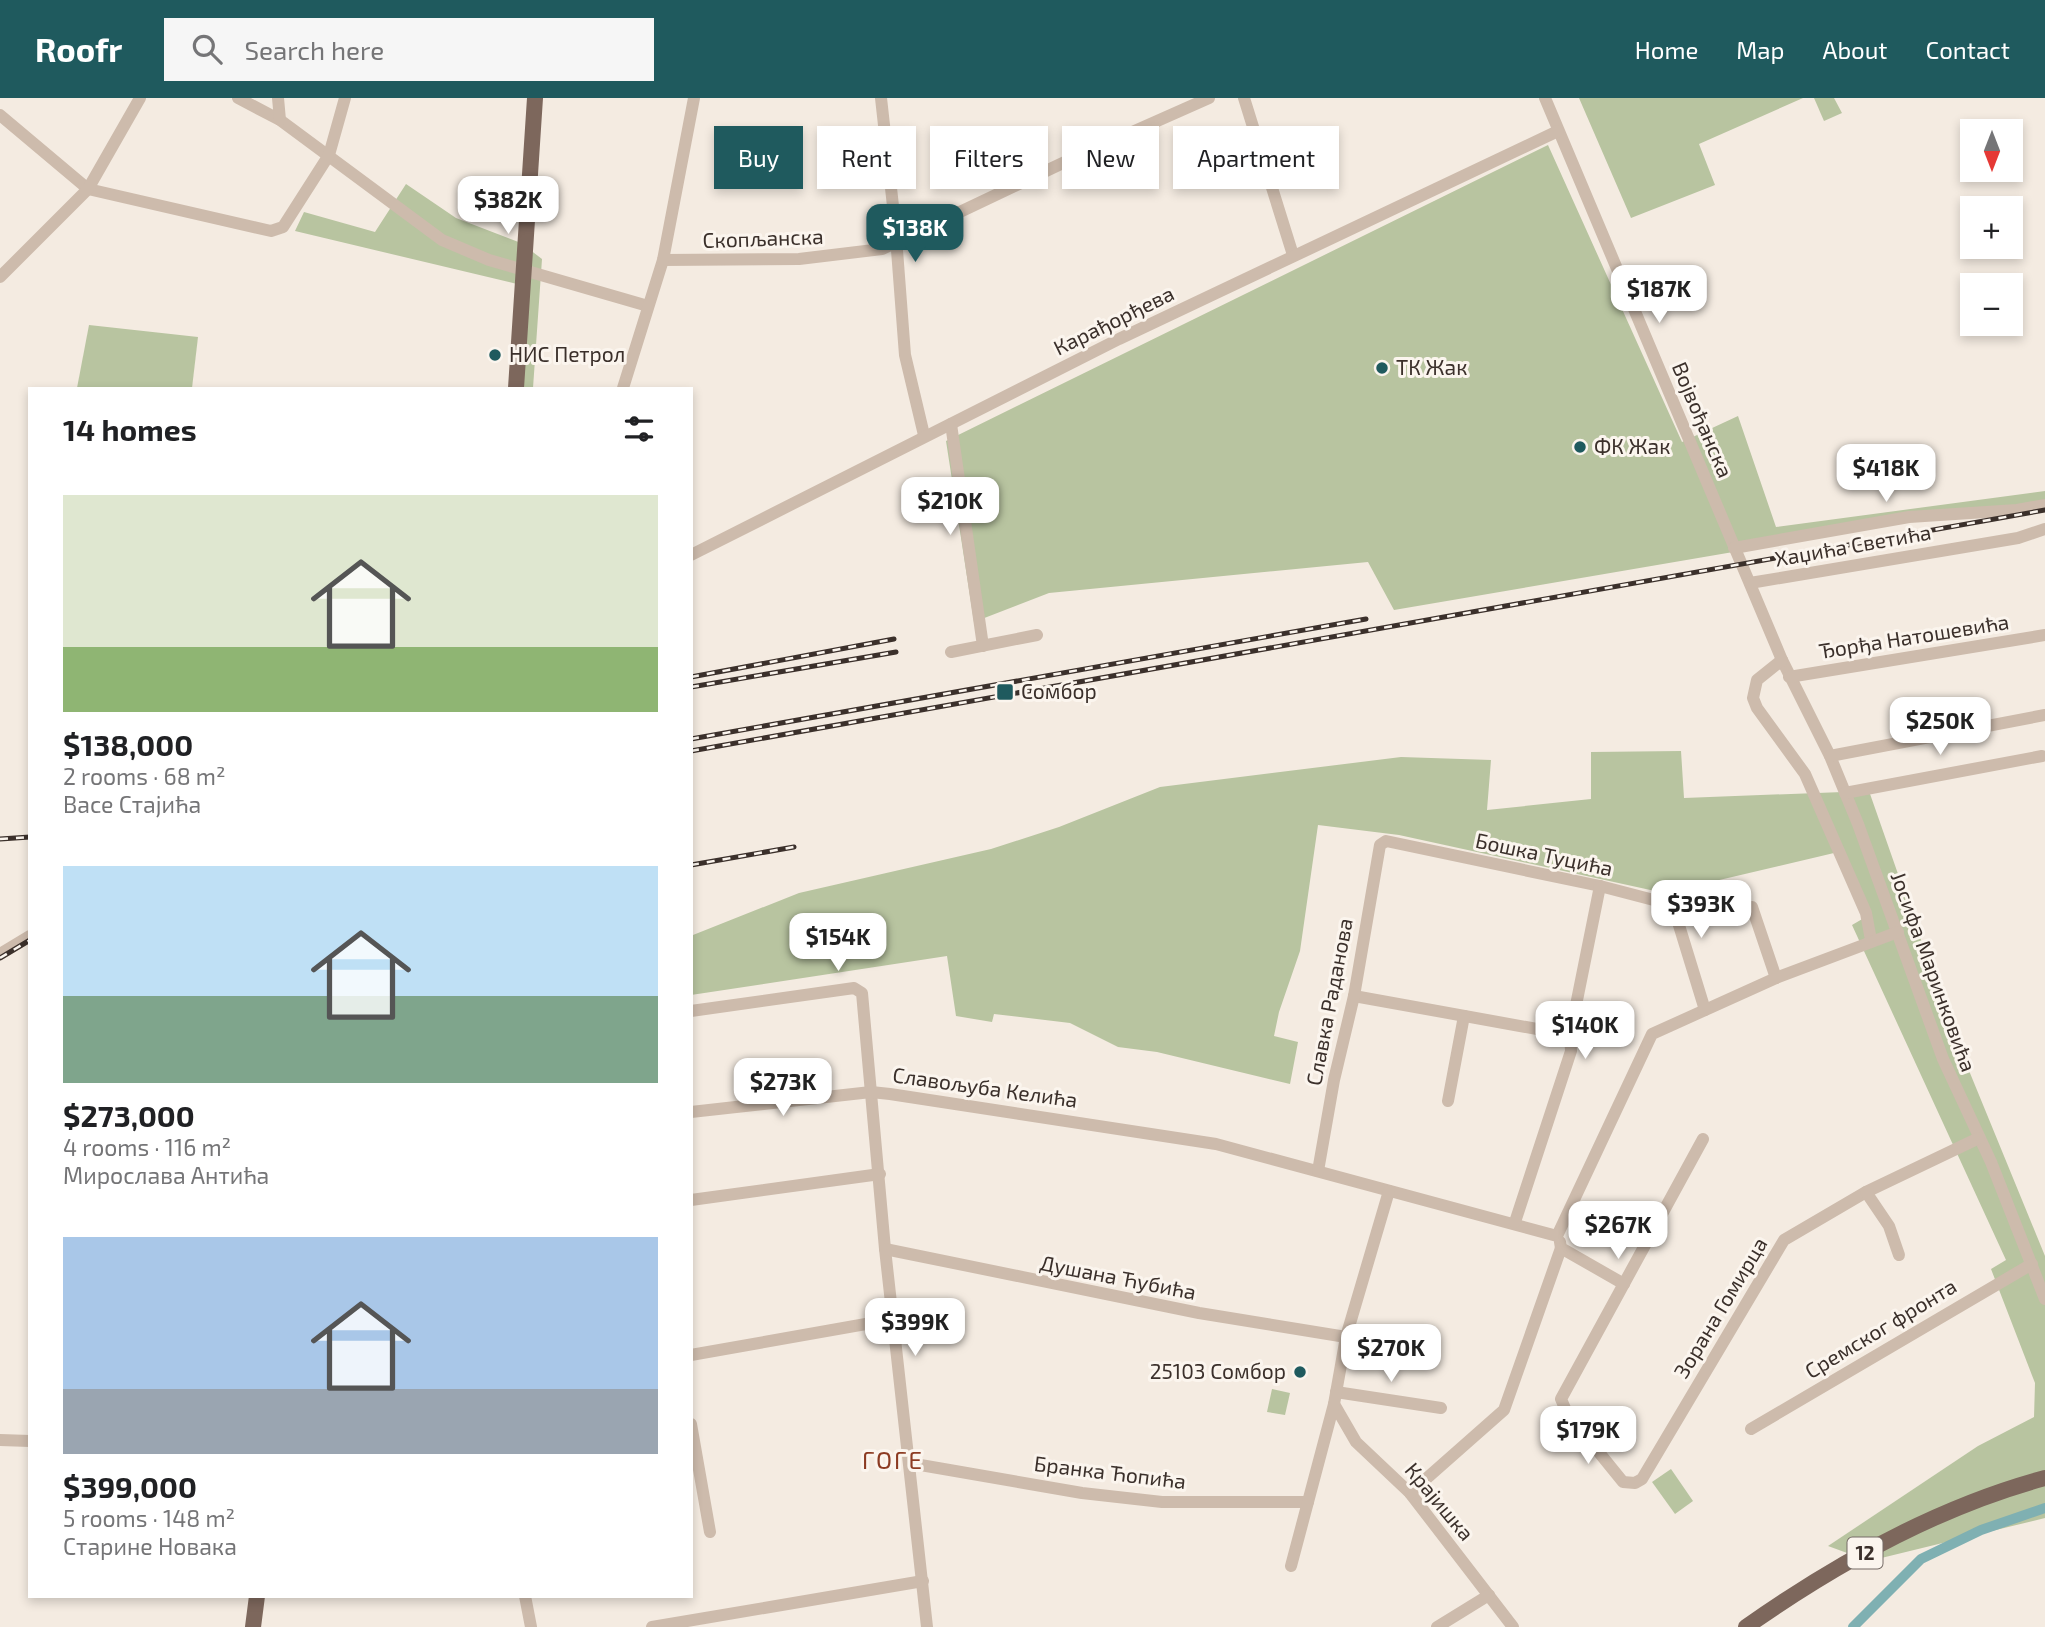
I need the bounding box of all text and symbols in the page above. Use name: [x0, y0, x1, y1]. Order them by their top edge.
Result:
search box: [164, 18, 654, 81]
text: Roofr: [35, 29, 122, 69]
icon: search: [188, 30, 226, 68]
text: Search here: [244, 34, 384, 65]
text: Home: [1635, 35, 1698, 64]
text: Map: [1736, 35, 1784, 64]
text: About: [1822, 35, 1888, 64]
text: Contact: [1926, 35, 2010, 64]
north arrow: [1960, 119, 2023, 182]
map controls: [1960, 119, 2023, 336]
chip: Buy: [714, 126, 803, 189]
chip: Rent: [817, 126, 916, 189]
chip: Filters: [930, 126, 1048, 189]
chip: New: [1062, 126, 1159, 189]
chip: Apartment: [1173, 126, 1339, 189]
pin: $382K: [459, 176, 557, 236]
text: $382K: [474, 185, 542, 213]
button: +: [1960, 196, 2023, 259]
pin: $138K: [866, 204, 964, 264]
text: $138K: [882, 213, 948, 241]
street label: Скопљанска: [702, 223, 824, 252]
pin: $187K: [1610, 266, 1708, 325]
button: −: [1960, 273, 2023, 336]
text: $187K: [1627, 274, 1691, 302]
street label: Карађорђева: [1049, 280, 1178, 361]
place label: НИС Петрол: [509, 341, 625, 366]
marker: НИС Петрол: [487, 347, 503, 363]
place label: ТК Жак: [1396, 354, 1467, 379]
street label: Војвођанска: [1667, 358, 1739, 481]
marker: ТК Жак: [1374, 360, 1390, 376]
icon: filters: [620, 410, 658, 448]
text: 14 homes: [63, 411, 197, 447]
place label: ФК Жак: [1594, 433, 1670, 458]
marker: ФК Жак: [1572, 439, 1588, 455]
pin: $418K: [1837, 444, 1935, 504]
text: $418K: [1853, 453, 1919, 481]
pin: $210K: [901, 478, 999, 537]
text: $210K: [917, 486, 983, 514]
street label: Хаџића Светића: [1773, 518, 1933, 571]
icon: home: [298, 541, 424, 667]
street label: Ђорђа Натошевића: [1817, 608, 2011, 664]
place label: Сомбор: [1021, 678, 1097, 703]
marker: Сомбор: [995, 682, 1015, 702]
pin: $250K: [1891, 698, 1989, 757]
text: $250K: [1906, 706, 1974, 734]
text: $138,000: [63, 726, 193, 762]
text: 2 rooms · 68 m²: [63, 762, 226, 790]
text: Васе Стајића: [63, 790, 201, 818]
street label: Бошка Туцића: [1473, 827, 1615, 881]
street label: Јосифа Маринковића: [1887, 868, 1982, 1075]
pin: $393K: [1652, 880, 1750, 940]
text: $393K: [1667, 889, 1735, 917]
icon: home: [298, 912, 424, 1038]
pin: $154K: [789, 914, 887, 973]
street label: Славка Раданова: [1300, 916, 1357, 1087]
text: $154K: [805, 922, 871, 950]
pin: $140K: [1536, 1002, 1634, 1061]
text: $140K: [1551, 1010, 1619, 1038]
pin: $273K: [734, 1058, 832, 1118]
street label: Славољуба Келића: [891, 1061, 1079, 1113]
text: $273K: [750, 1067, 816, 1095]
text: $273,000: [63, 1097, 195, 1133]
text: 4 rooms · 116 m²: [63, 1133, 231, 1161]
text: Мирослава Антића: [63, 1161, 269, 1189]
pin: $267K: [1569, 1202, 1667, 1261]
text: $267K: [1585, 1210, 1652, 1238]
street label: Зорана Гомирца: [1668, 1232, 1772, 1382]
street label: Душана Ћубића: [1038, 1249, 1198, 1305]
street label: Сремског фронта: [1800, 1273, 1961, 1383]
icon: home: [298, 1283, 424, 1409]
pin: $399K: [866, 1298, 964, 1358]
text: $399K: [881, 1307, 949, 1335]
pin: $270K: [1342, 1324, 1440, 1384]
text: $270K: [1357, 1333, 1425, 1361]
place label: 25103 Сомбор: [1150, 1358, 1286, 1383]
marker: 25103 Сомбор: [1292, 1364, 1308, 1380]
pin: $179K: [1539, 1406, 1637, 1466]
text: $179K: [1556, 1415, 1620, 1443]
district label: ГОГЕ: [862, 1445, 924, 1474]
street label: Бранка Ћопића: [1033, 1450, 1187, 1493]
street label: Крајишка: [1400, 1457, 1480, 1546]
text: $399,000: [63, 1468, 197, 1504]
text: 5 rooms · 148 m²: [63, 1504, 235, 1532]
text: Старине Новака: [63, 1532, 237, 1560]
road number: 12: [1848, 1538, 1882, 1568]

